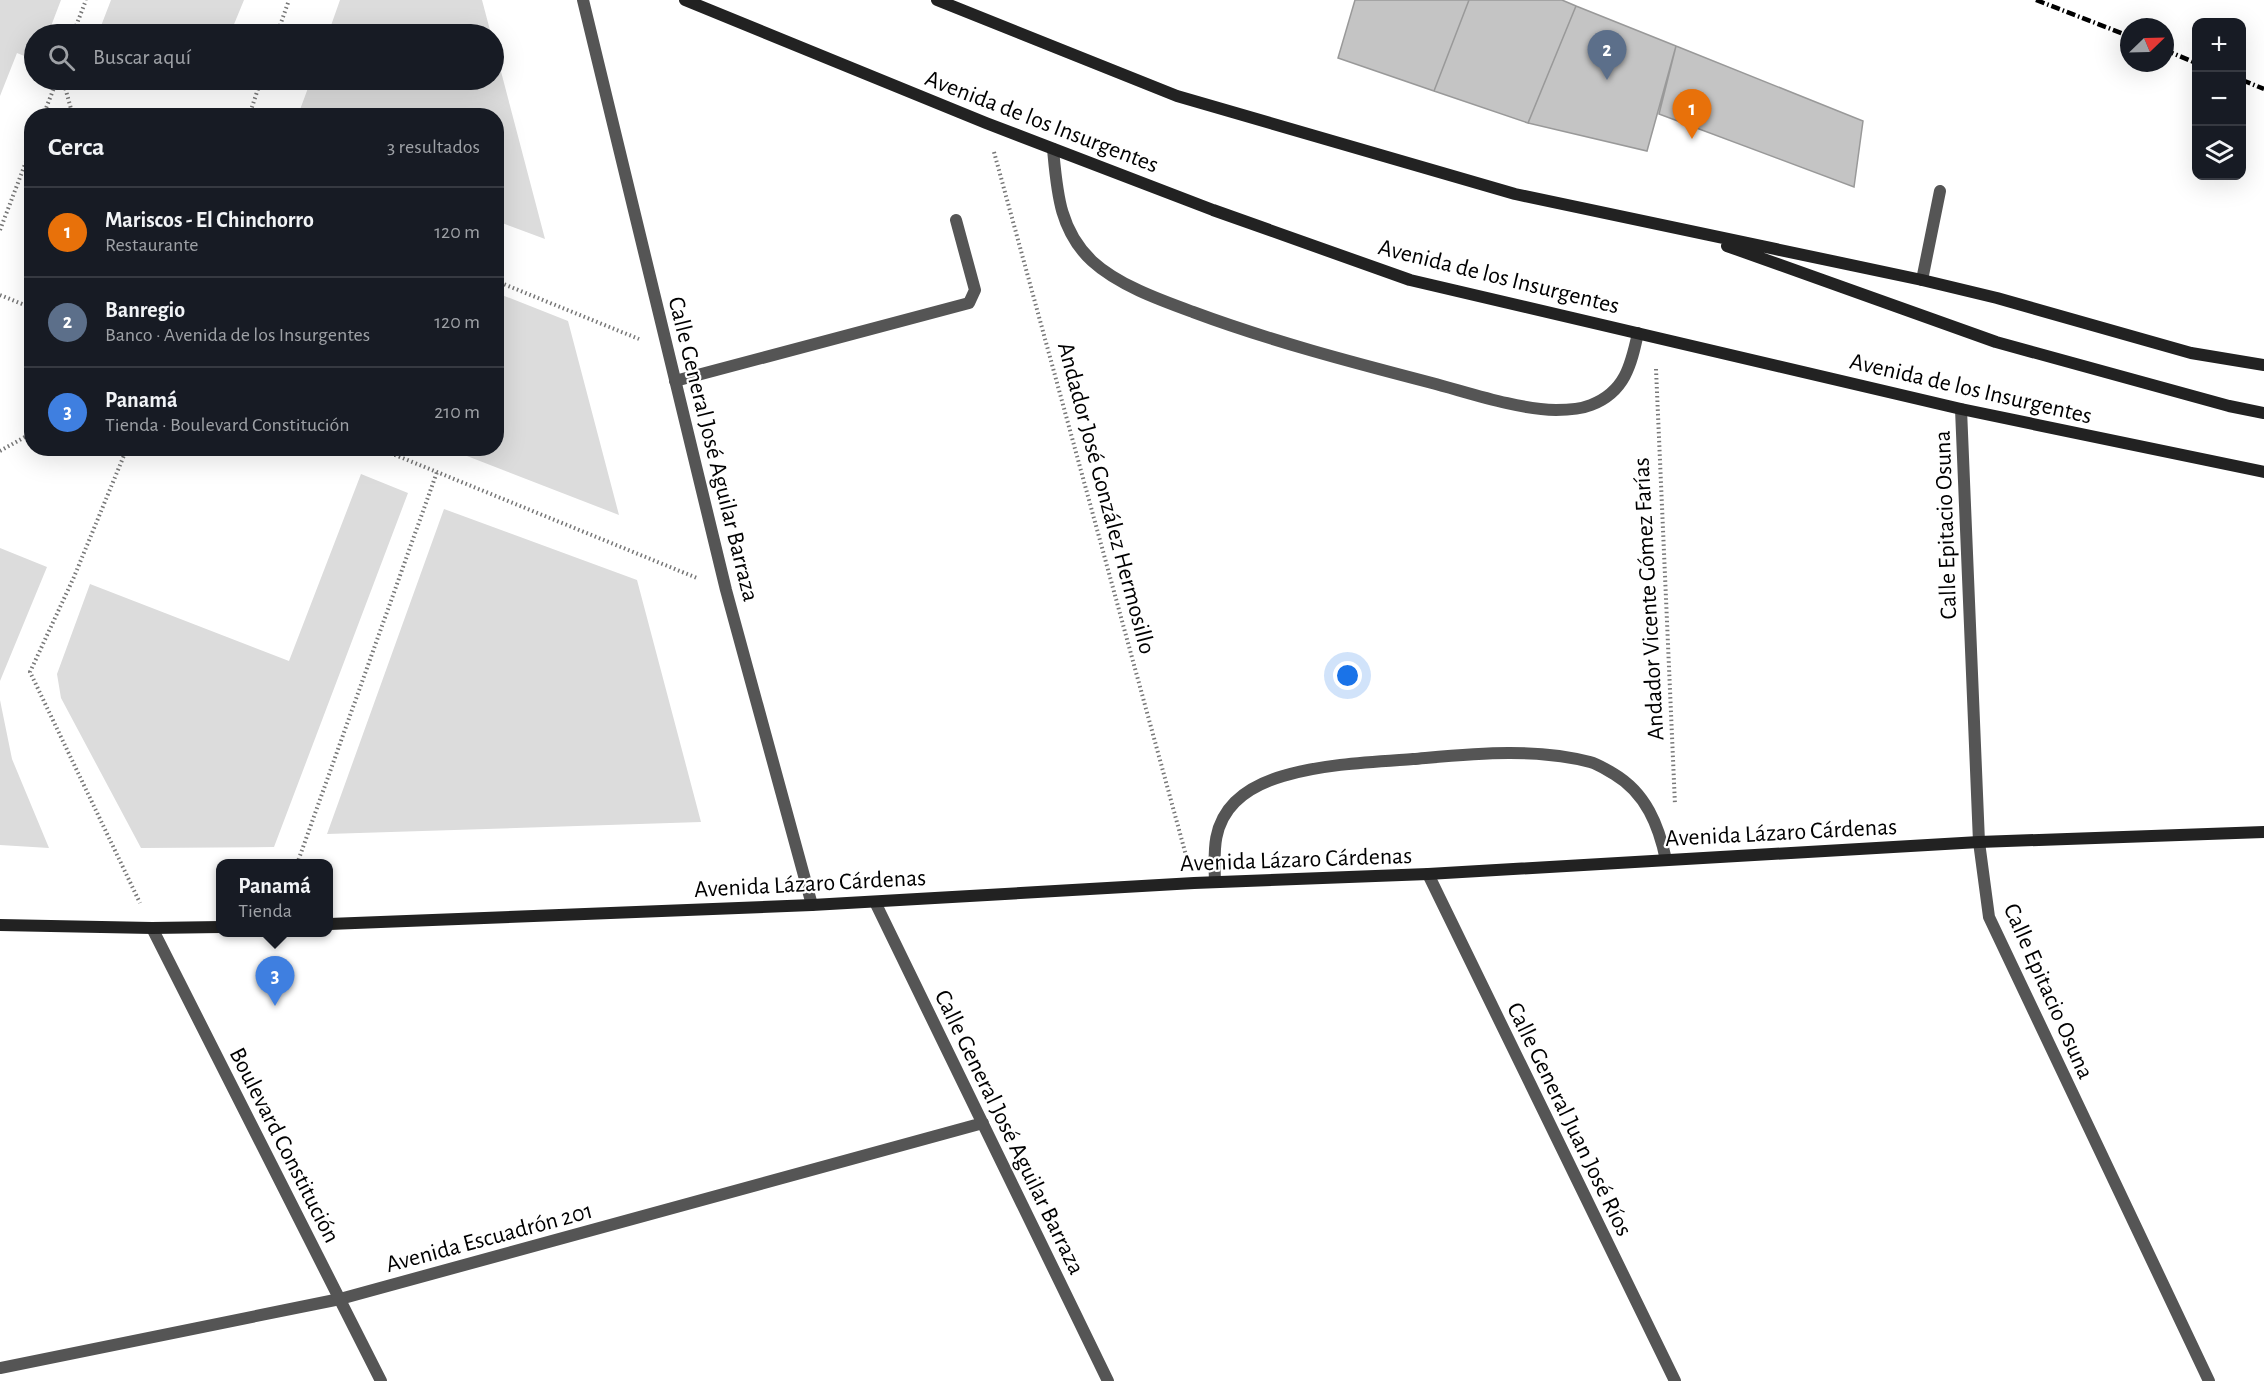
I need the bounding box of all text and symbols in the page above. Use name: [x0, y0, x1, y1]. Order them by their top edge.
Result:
north arrow: [2120, 18, 2174, 72]
map controls: [2192, 18, 2246, 180]
button: +: [2192, 18, 2246, 72]
search box: [24, 24, 504, 90]
pin: 2: [1588, 31, 1626, 80]
icon: search: [45, 41, 78, 74]
text: Buscar aquí: [93, 46, 191, 68]
street label: Avenida de los Insurgentes: [922, 66, 1162, 178]
button: −: [2192, 72, 2246, 126]
pin: 1: [1672, 90, 1712, 139]
button: layers: [2192, 126, 2246, 180]
text: Cerca: [48, 134, 105, 160]
text: 3 resultados: [387, 137, 480, 157]
text: Mariscos - El Chinchorro: [105, 209, 314, 231]
text: 1: [64, 222, 71, 242]
text: 120 m: [434, 222, 480, 242]
text: Restaurante: [105, 235, 199, 255]
street label: Avenida de los Insurgentes: [1376, 235, 1622, 319]
street label: Calle General José Aguilar Barraza: [664, 294, 763, 604]
text: Banregio: [105, 299, 185, 321]
text: 2: [63, 312, 72, 332]
text: 120 m: [434, 312, 480, 332]
text: Banco · Avenida de los Insurgentes: [105, 325, 370, 345]
street label: Andador José González Hermosillo: [1053, 340, 1159, 657]
street label: Avenida de los Insurgentes: [1847, 349, 2094, 429]
text: Panamá: [105, 389, 178, 411]
text: 3: [63, 402, 72, 422]
text: 210 m: [434, 402, 480, 422]
text: Tienda · Boulevard Constitución: [105, 415, 350, 435]
street label: Calle Epitacio Osuna: [1931, 430, 1961, 620]
street label: Andador Vicente Gómez Farías: [1630, 457, 1668, 741]
your location: [1333, 661, 1362, 690]
street label: Avenida Lázaro Cárdenas: [1665, 815, 1898, 851]
street label: Avenida Lázaro Cárdenas: [1180, 844, 1412, 876]
popup: [216, 859, 333, 937]
street label: Avenida Lázaro Cárdenas: [694, 866, 927, 902]
text: Panamá: [238, 875, 311, 897]
street label: Calle Epitacio Osuna: [1999, 900, 2098, 1083]
text: Tienda: [238, 901, 292, 921]
pin: 3: [256, 956, 294, 1006]
street label: Calle General José Aguilar Barraza: [930, 986, 1089, 1278]
street label: Calle General Juan José Ríos: [1502, 999, 1636, 1240]
street label: Boulevard Constitución: [224, 1044, 344, 1247]
street label: Avenida Escuadrón 201: [383, 1199, 595, 1277]

